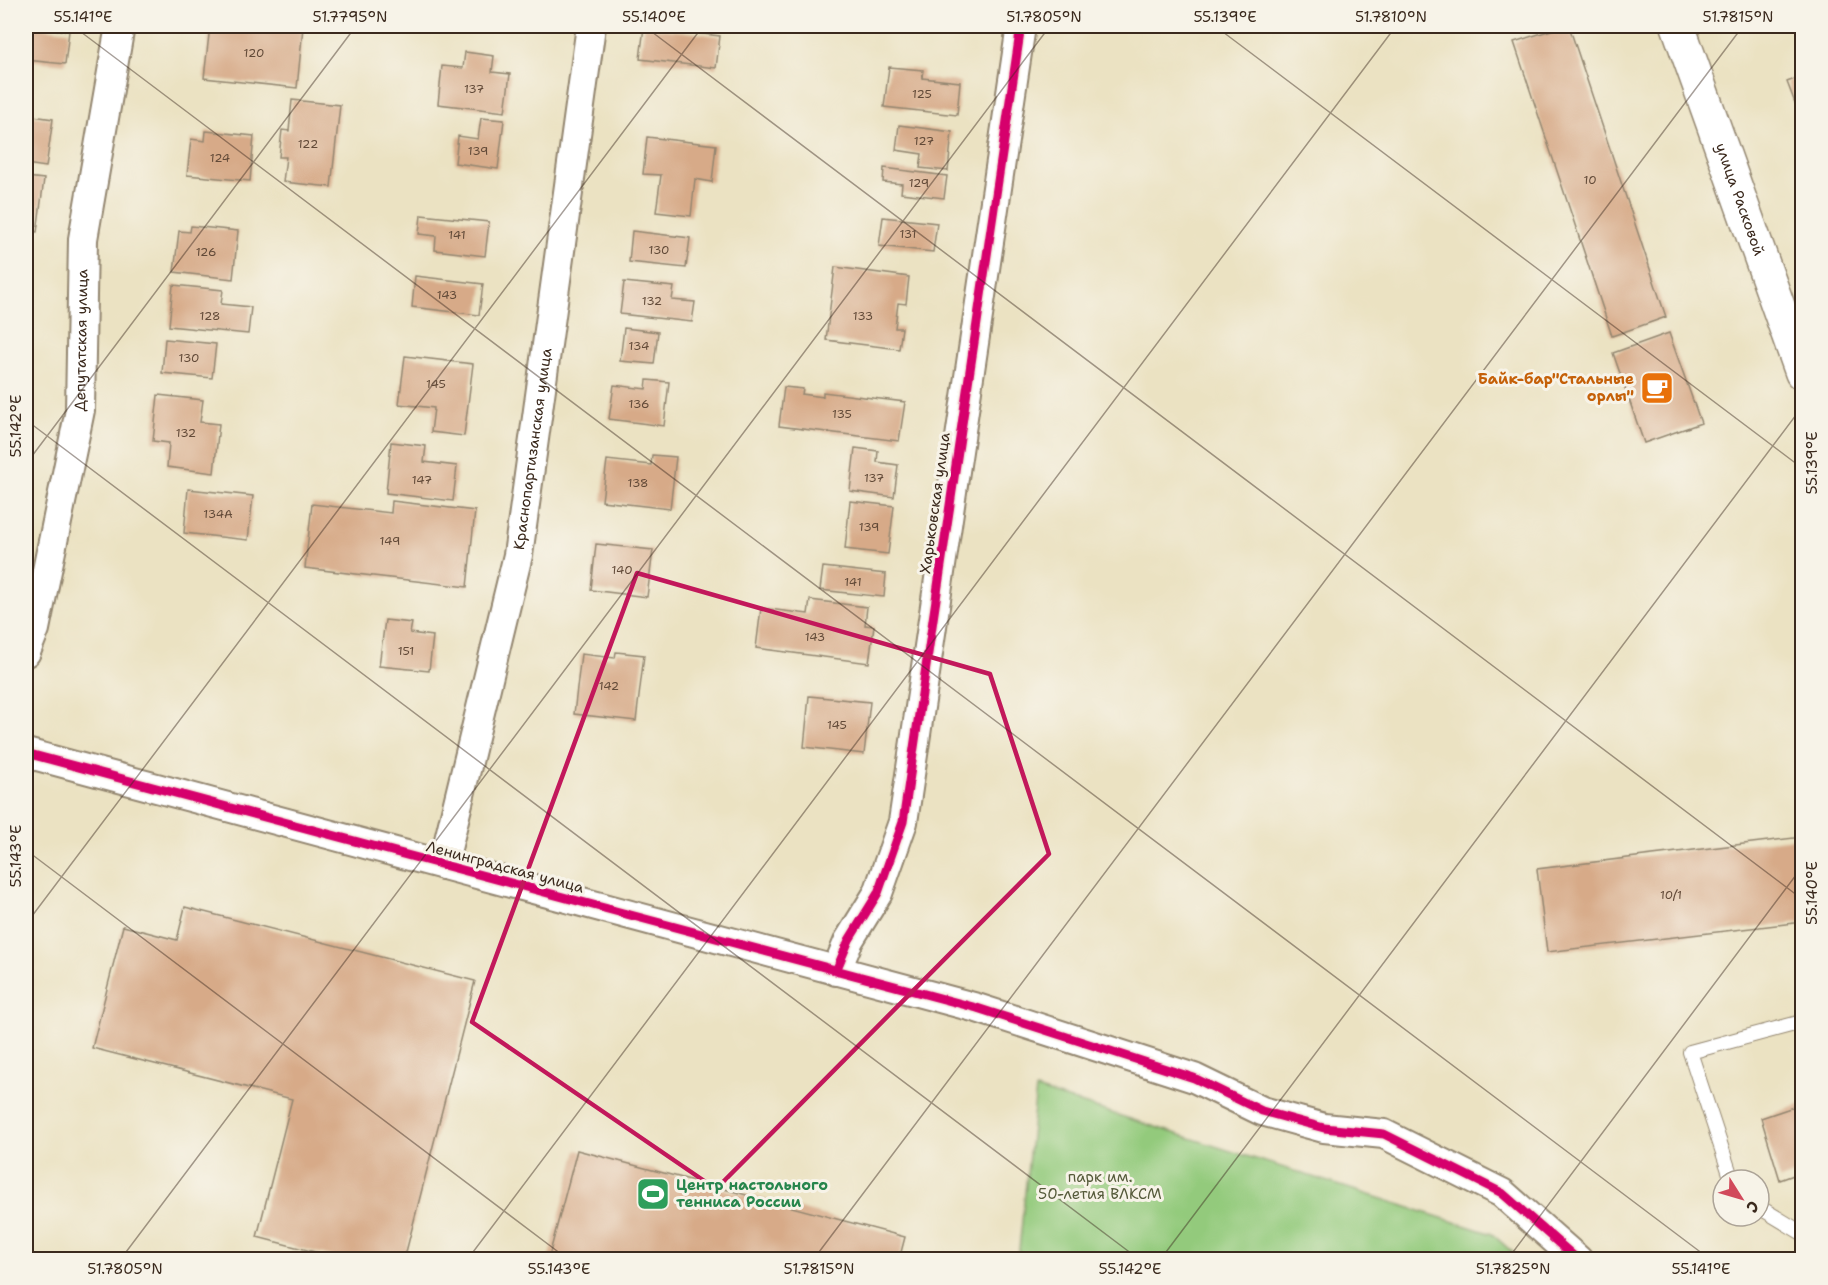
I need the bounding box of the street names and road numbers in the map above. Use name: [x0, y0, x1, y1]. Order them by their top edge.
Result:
street label: улица Расковой: [1711, 140, 1769, 259]
street label: Депутатская улица: [70, 268, 92, 412]
street label: Краснопартизанская улица: [509, 346, 557, 551]
street label: Харьковская улица: [915, 430, 955, 575]
street label: Ленинградская улица: [424, 836, 587, 898]

